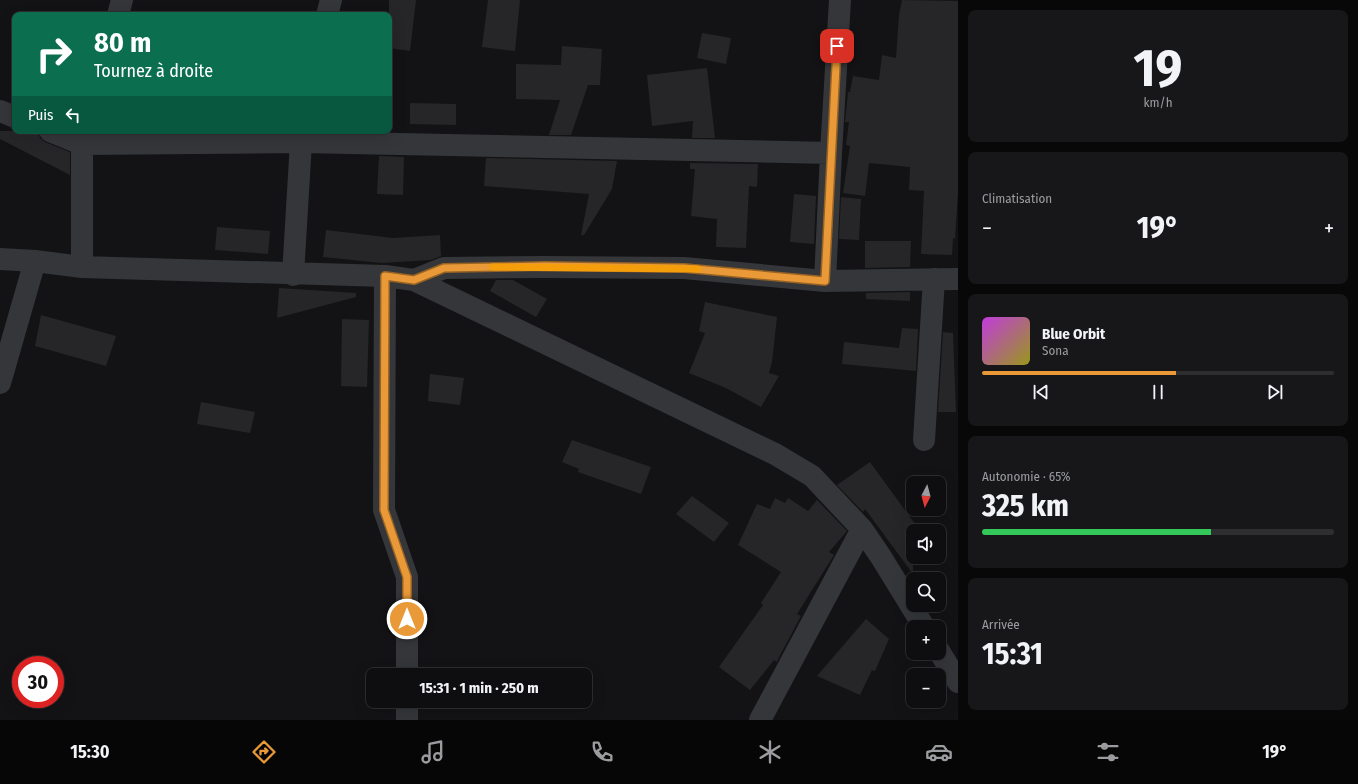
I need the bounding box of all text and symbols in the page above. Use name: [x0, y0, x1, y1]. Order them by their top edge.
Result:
text: 80 m: [94, 26, 151, 59]
icon: right: [28, 28, 80, 80]
pin: [820, 29, 854, 63]
icon: arrive: [826, 35, 848, 57]
text: 19: [1134, 37, 1182, 100]
text: Tournez à droite: [94, 60, 213, 82]
text: km/h: [1144, 95, 1173, 110]
icon: left: [62, 104, 84, 126]
text: Puis: [28, 106, 54, 124]
text: Climatisation: [982, 191, 1052, 206]
text: 19°: [1137, 210, 1179, 246]
text: −: [982, 215, 992, 242]
text: +: [1324, 215, 1334, 242]
text: Blue Orbit: [1042, 325, 1105, 343]
text: Sona: [1042, 343, 1069, 358]
icon: previous: [1030, 381, 1052, 403]
icon: pause: [1147, 381, 1169, 403]
icon: next: [1264, 381, 1286, 403]
text: Autonomie · 65%: [982, 469, 1071, 484]
north arrow: [906, 476, 946, 516]
map controls: [906, 476, 946, 708]
text: 325 km: [982, 488, 1069, 524]
button: sound: [906, 524, 946, 564]
button: search: [906, 572, 946, 612]
position arrow: [386, 598, 428, 640]
text: Arrivée: [982, 617, 1020, 632]
button: +: [906, 620, 946, 660]
text: 15:31: [982, 636, 1043, 672]
speed limit sign: 30: [12, 656, 64, 708]
button: −: [906, 668, 946, 708]
text: 15:31 · 1 min · 250 m: [419, 679, 539, 697]
icon: directions: [250, 738, 278, 766]
icon: music: [419, 738, 447, 766]
icon: phone: [588, 738, 616, 766]
icon: climate: [756, 738, 784, 766]
icon: car: [925, 738, 953, 766]
icon: filters: [1094, 738, 1122, 766]
text: 15:30: [70, 741, 110, 763]
text: 19°: [1262, 741, 1288, 763]

